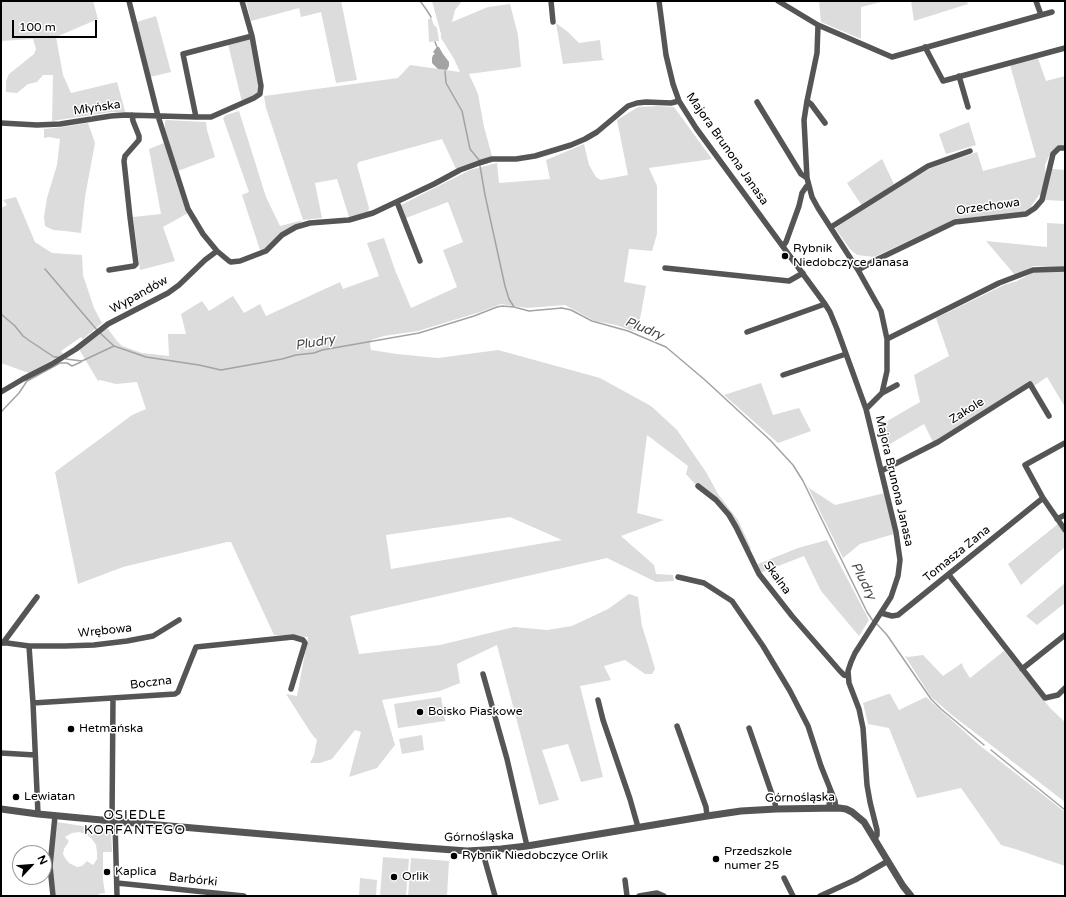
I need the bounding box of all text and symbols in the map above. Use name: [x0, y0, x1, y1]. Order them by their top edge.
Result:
scale bar: [14, 12, 99, 38]
text: 100 m: [19, 20, 56, 34]
street label: Majora Brunona Janasa: [683, 90, 771, 208]
street label: Młyńska: [73, 98, 121, 118]
street label: Orzechowa: [955, 195, 1021, 219]
place label: Rybnik Niedobczyce Janasa: [793, 242, 909, 270]
marker: Rybnik Niedobczyce Janasa: [780, 251, 790, 261]
street label: Wypandów: [107, 273, 171, 317]
water label: Pludry: [623, 314, 665, 344]
water label: Pludry: [294, 332, 336, 354]
street label: Zakole: [947, 395, 987, 427]
street label: Majora Brunona Janasa: [872, 414, 916, 548]
street label: Tomasza Zana: [921, 523, 993, 585]
street label: Skalna: [760, 559, 794, 597]
water label: Pludry: [847, 560, 879, 602]
street label: Wrębowa: [77, 621, 133, 641]
street label: Boczna: [129, 673, 173, 693]
place label: Boisko Piaskowe: [428, 705, 522, 719]
marker: Boisko Piaskowe: [415, 707, 425, 717]
place label: Hetmańska: [79, 722, 143, 736]
marker: Hetmańska: [66, 724, 76, 734]
place label: Lewiatan: [24, 790, 75, 804]
street label: Górnośląska: [765, 790, 835, 806]
marker: Lewiatan: [11, 792, 21, 802]
district label: OSIEDLE KORFANTEGO: [84, 808, 186, 839]
street label: Górnośląska: [444, 829, 514, 845]
north arrow: [12, 845, 52, 885]
place label: Przedszkole numer 25: [724, 845, 792, 873]
place label: Rybnik Niedobczyce Orlik: [462, 849, 608, 863]
marker: Rybnik Niedobczyce Orlik: [449, 851, 459, 861]
text: N: [35, 853, 50, 867]
marker: Przedszkole numer 25: [711, 854, 721, 864]
place label: Kaplica: [115, 865, 156, 879]
marker: Kaplica: [102, 867, 112, 877]
street label: Barbórki: [168, 870, 218, 890]
place label: Orlik: [402, 870, 429, 884]
marker: Orlik: [389, 872, 399, 882]

